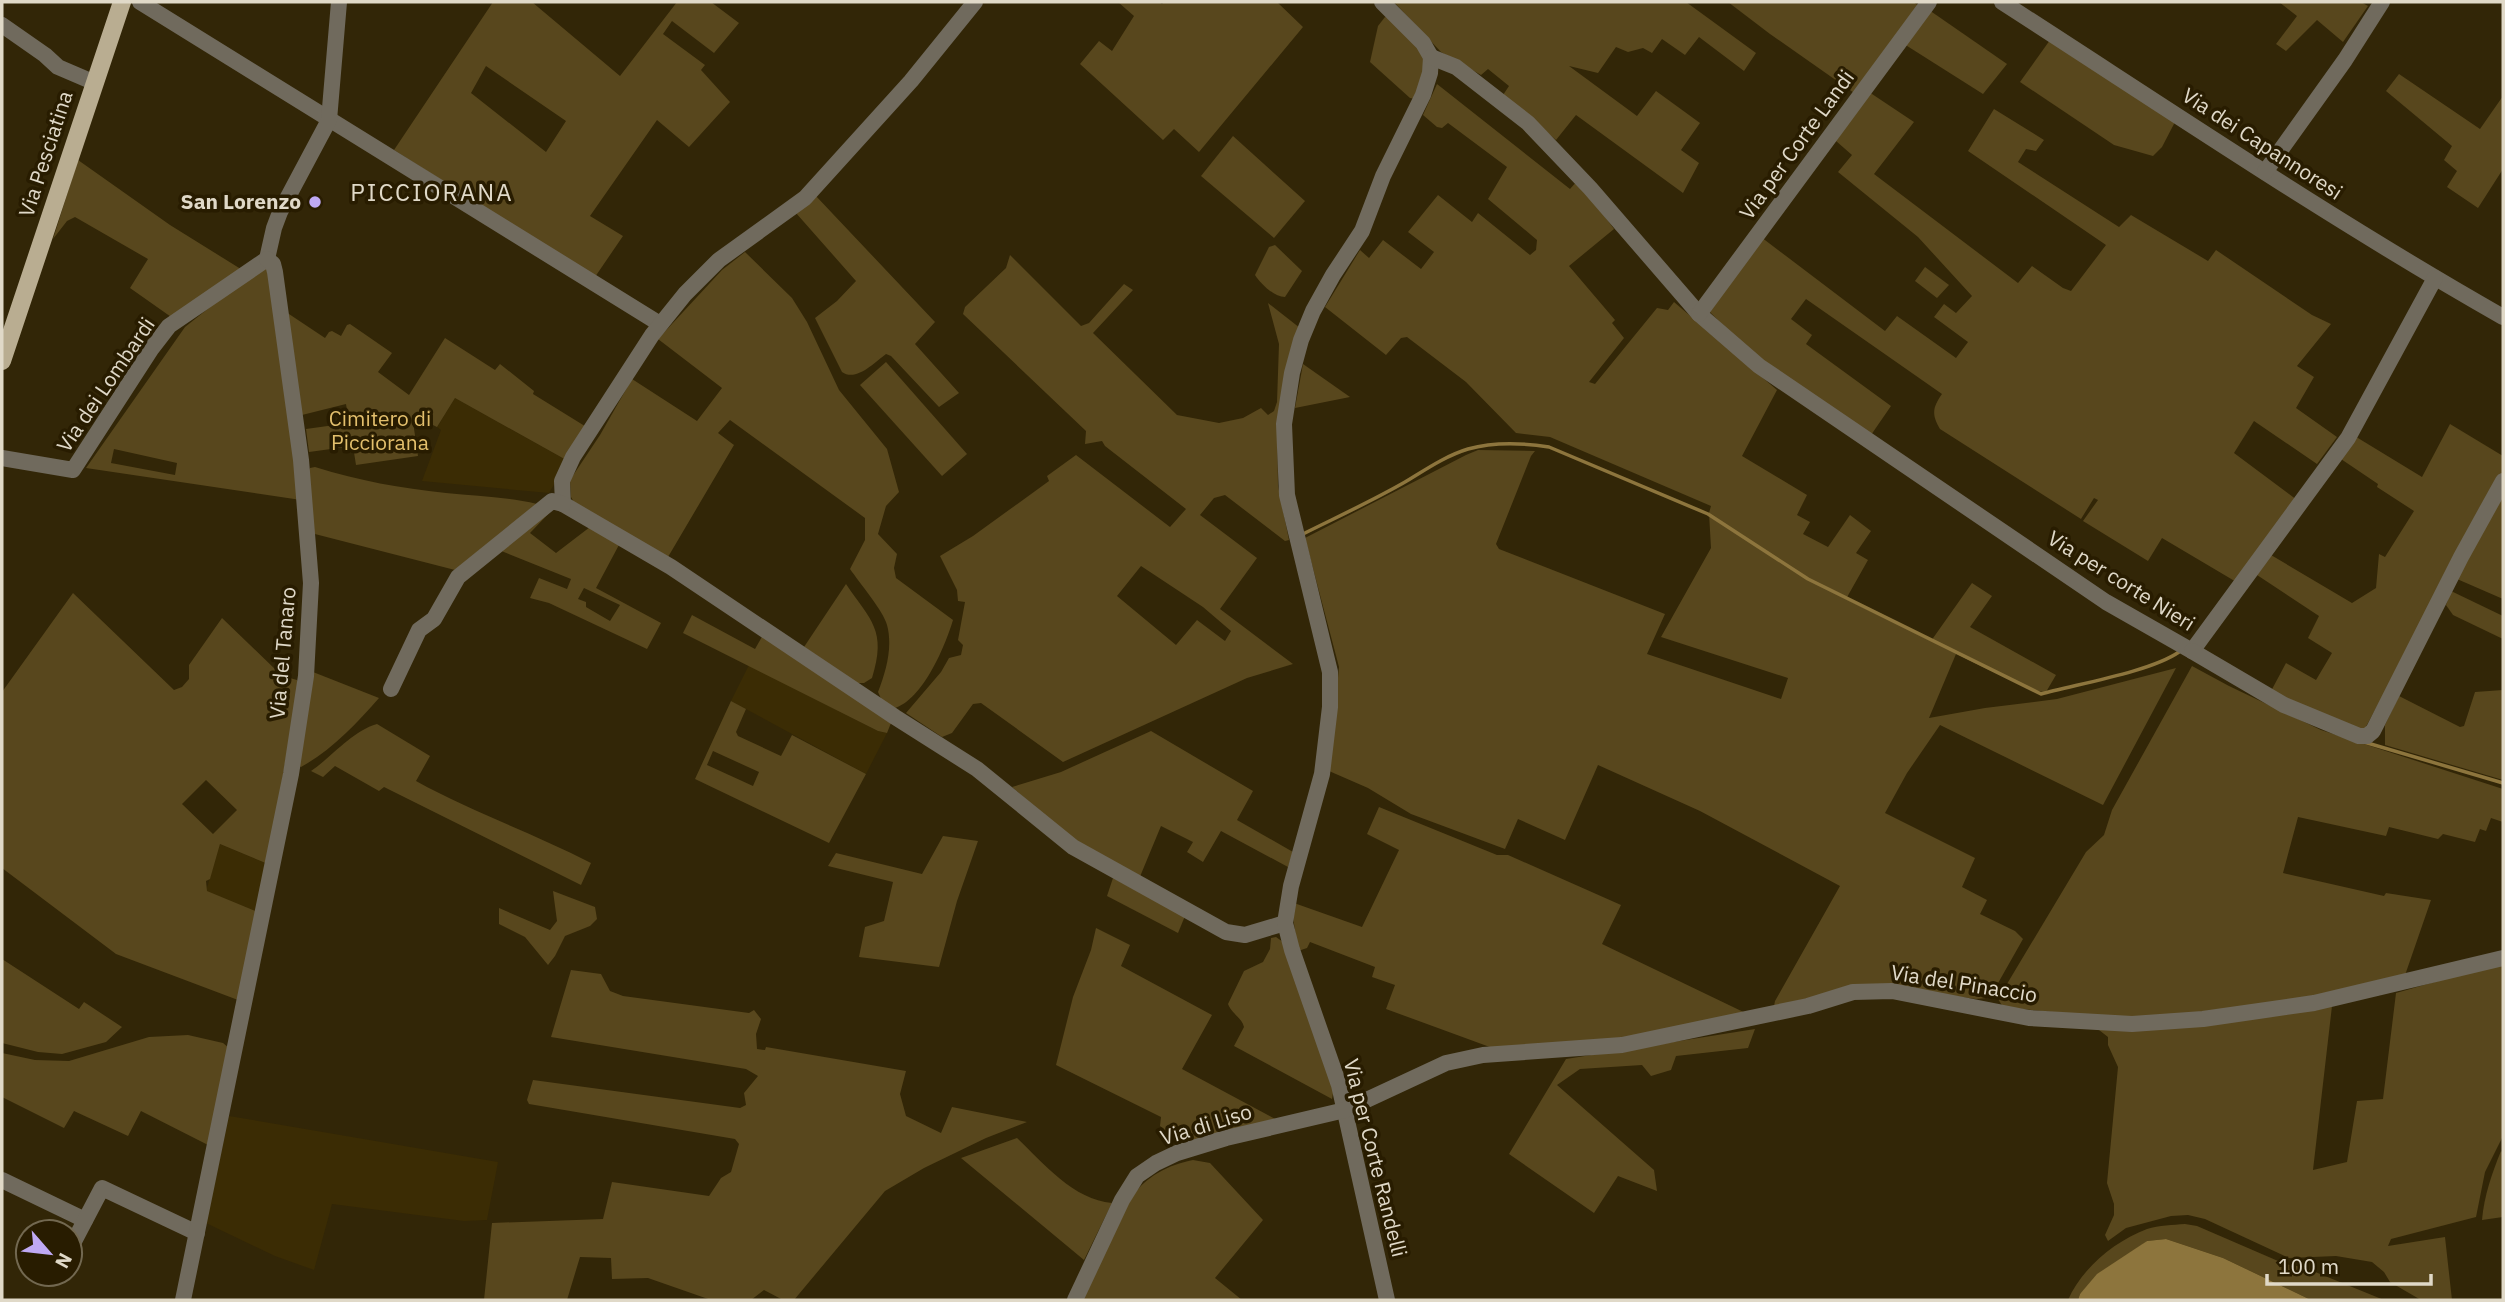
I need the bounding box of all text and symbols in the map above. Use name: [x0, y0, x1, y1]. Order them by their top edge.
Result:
street label: Via per Corte Landi: [1733, 64, 1860, 225]
street label: Via dei Capannoresi: [2177, 81, 2348, 206]
street label: Via Pesciatina: [11, 87, 79, 220]
district label: PICCIORANA: [350, 176, 514, 208]
place label: San Lorenzo: [181, 187, 301, 215]
marker: San Lorenzo: [307, 194, 323, 210]
street label: Via dei Lombardi: [50, 312, 161, 457]
park label: Cimitero di Picciorana: [329, 404, 431, 456]
street label: Via per corte Nieri: [2042, 524, 2201, 637]
street label: Via del Tanaro: [262, 586, 302, 720]
street label: Via del Pinaccio: [1889, 958, 2039, 1008]
street label: Via per Corte Randelli: [1338, 1056, 1414, 1260]
street label: Via di Liso: [1156, 1097, 1255, 1151]
north arrow: [14, 1218, 84, 1288]
scale bar: [2267, 1242, 2432, 1286]
text: N: [50, 1249, 78, 1273]
text: 100 m: [2278, 1252, 2339, 1280]

